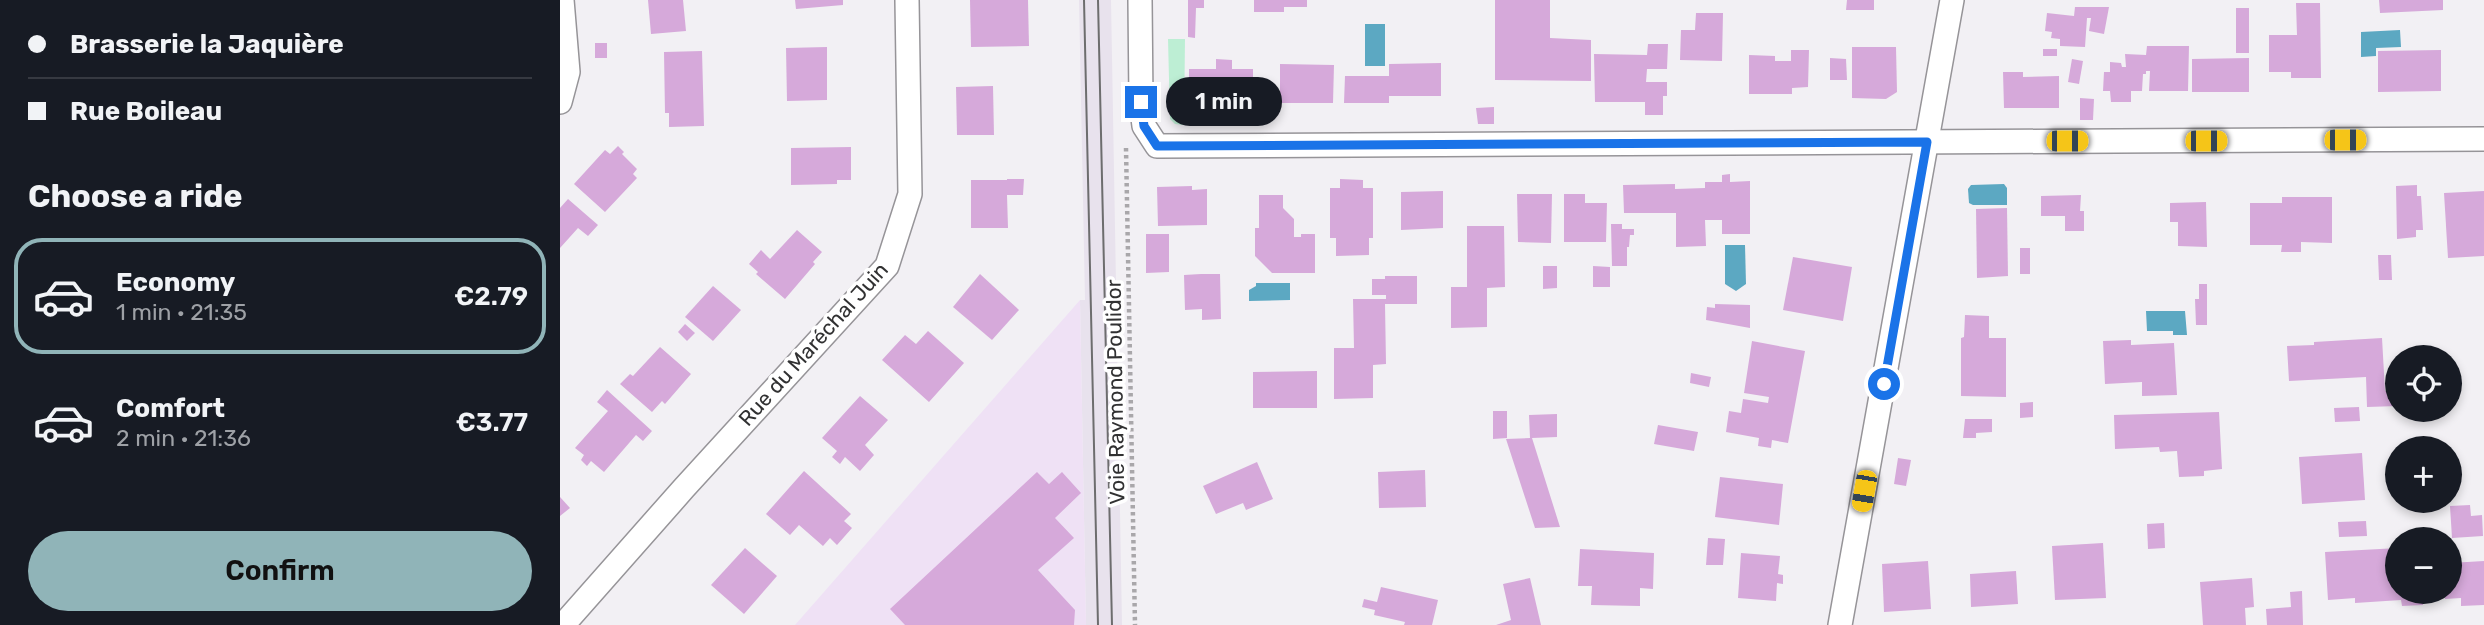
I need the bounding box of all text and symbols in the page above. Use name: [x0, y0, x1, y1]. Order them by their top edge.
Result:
text: Brasserie la Jaquière: [70, 29, 344, 60]
callout: 1 min: [1166, 78, 1281, 126]
route end: [1125, 86, 1157, 118]
text: 1 min: [1195, 87, 1253, 115]
text: Rue Boileau: [70, 96, 222, 127]
car: [2325, 130, 2367, 151]
car: [2047, 131, 2089, 152]
car: [2186, 131, 2228, 152]
text: Choose a ride: [28, 177, 242, 215]
street label: Rue du Maréchal Juin: [733, 257, 893, 431]
icon: car: [32, 265, 95, 328]
text: Economy: [116, 267, 235, 298]
street label: Voie Raymond Poulidor: [1101, 279, 1129, 505]
text: €2.79: [454, 281, 528, 312]
text: 1 min · 21:35: [116, 298, 247, 326]
map controls: [2385, 345, 2462, 604]
button: locate: [2385, 345, 2462, 422]
route start: [1868, 368, 1900, 400]
icon: car: [32, 391, 95, 454]
text: Comfort: [116, 393, 225, 424]
text: €3.77: [456, 407, 528, 438]
text: 2 min · 21:36: [116, 424, 251, 452]
button: +: [2385, 436, 2462, 513]
car: [1851, 468, 1878, 514]
button: −: [2385, 527, 2462, 604]
button: Confirm: [28, 531, 532, 611]

